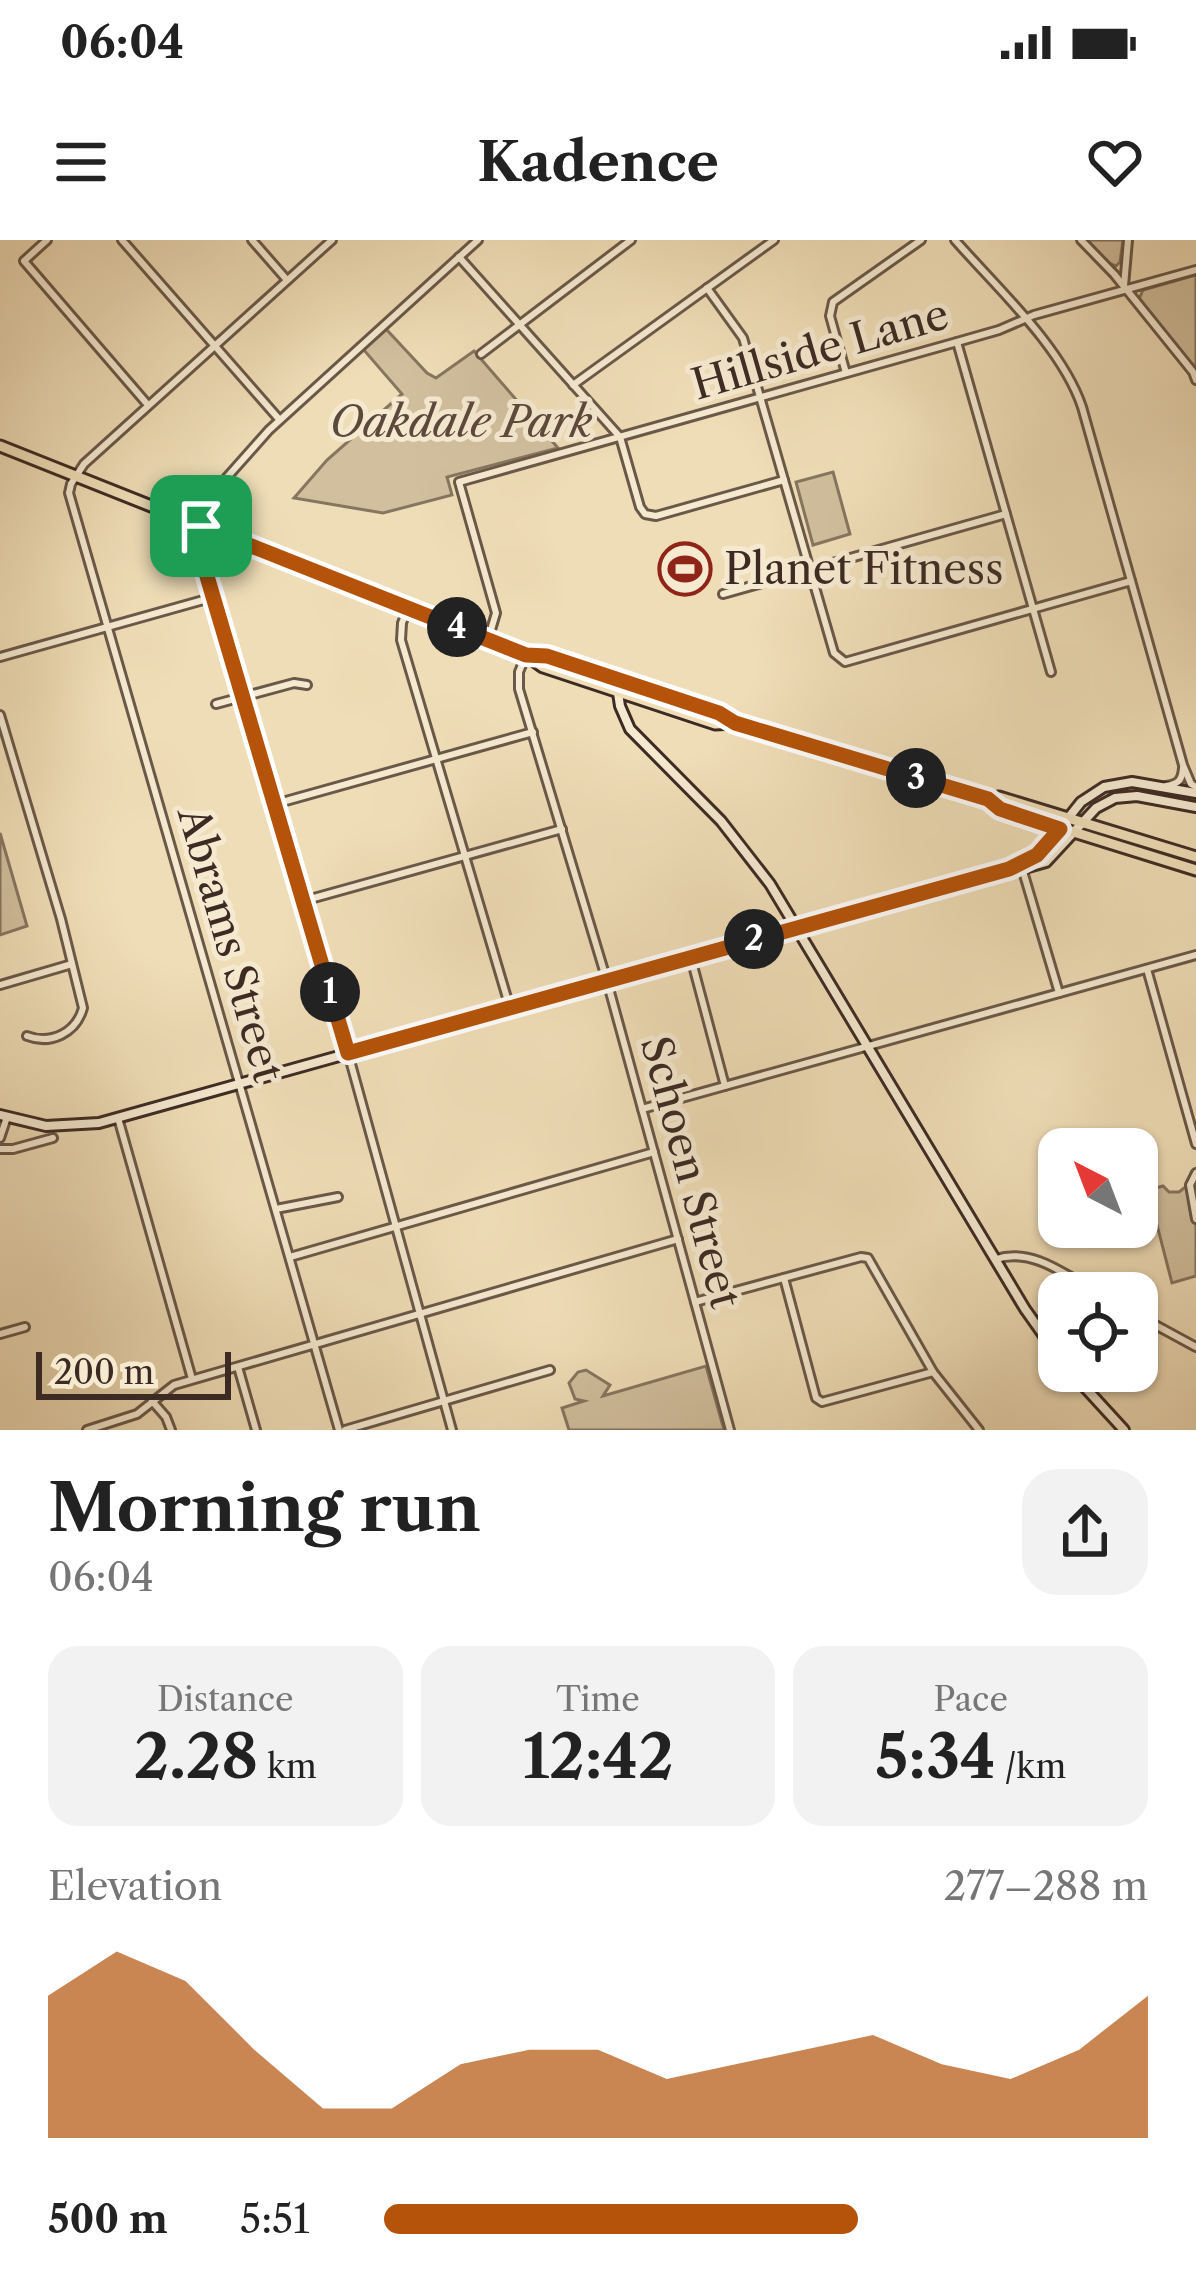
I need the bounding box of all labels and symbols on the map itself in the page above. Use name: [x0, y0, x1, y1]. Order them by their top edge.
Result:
street label: Hillside Lane: [686, 288, 954, 410]
park label: Oakdale Park: [330, 396, 593, 448]
pin: [150, 475, 252, 577]
sports icon: Planet Fitness: [657, 541, 713, 597]
place label: Planet Fitness: [724, 543, 1003, 595]
pin: 4: [427, 597, 487, 657]
pin: 3: [886, 748, 946, 808]
street label: Abrams Street: [167, 800, 295, 1088]
pin: 2: [724, 909, 784, 969]
pin: 1: [300, 962, 360, 1022]
street label: Schoen Street: [630, 1030, 752, 1314]
north arrow: [1038, 1128, 1158, 1248]
scale bar: [36, 1346, 231, 1399]

